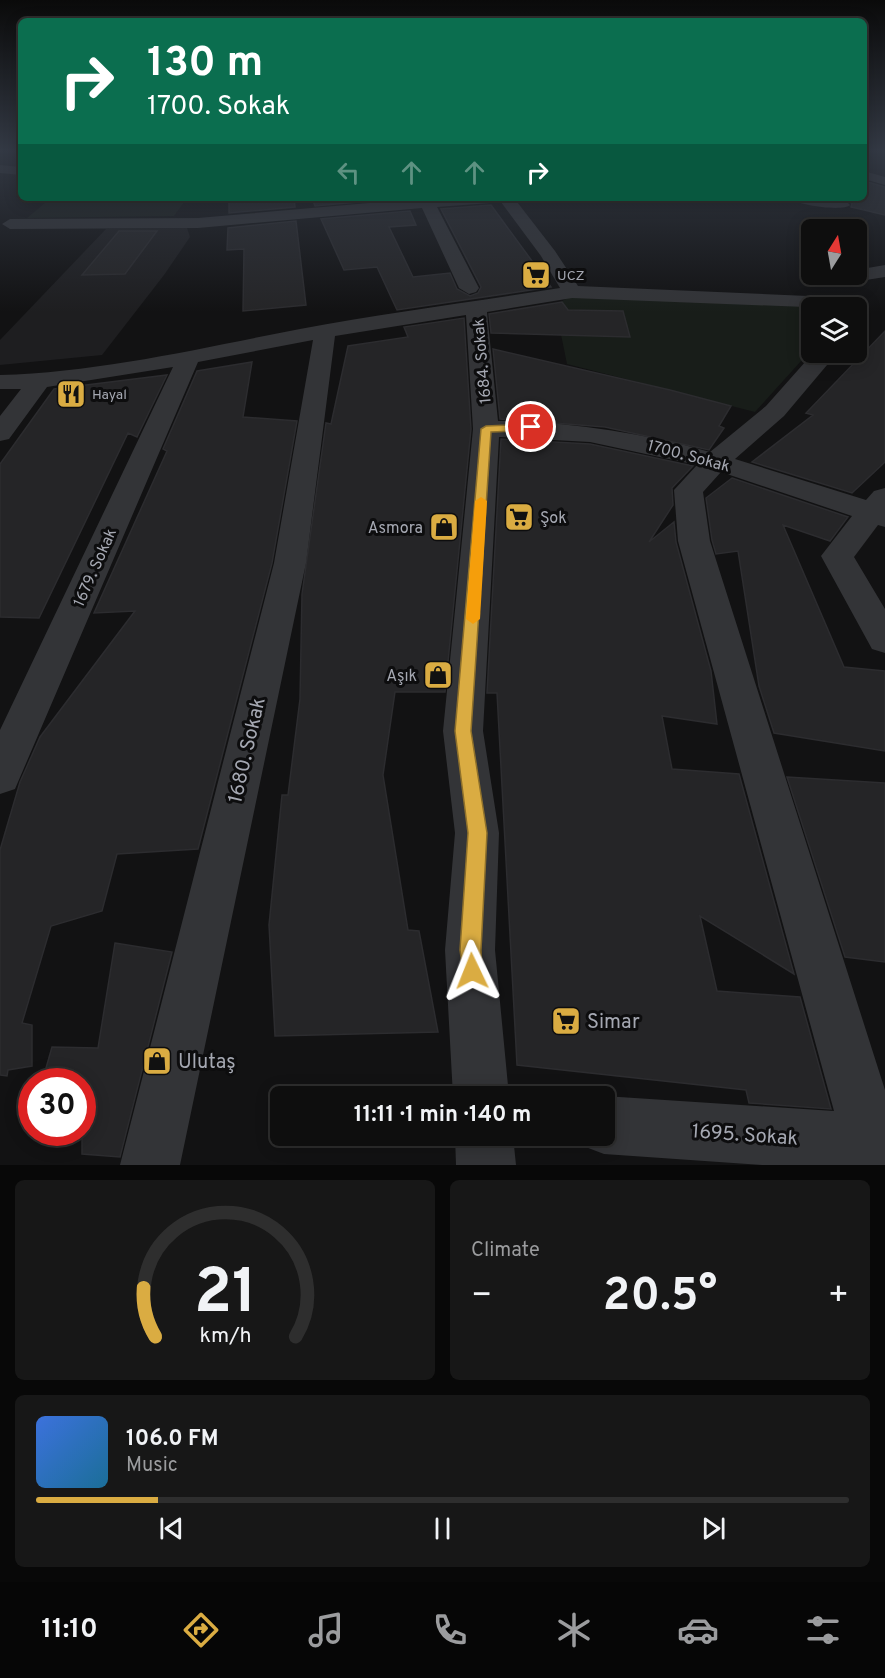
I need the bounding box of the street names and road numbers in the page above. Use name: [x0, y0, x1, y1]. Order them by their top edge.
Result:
street label: 1684. Sokak: [469, 317, 497, 404]
street label: 1700. Sokak: [645, 436, 732, 478]
street label: 1679. Sokak: [70, 526, 122, 610]
street label: 1680. Sokak: [223, 695, 273, 806]
street label: 1695. Sokak: [691, 1119, 799, 1153]

